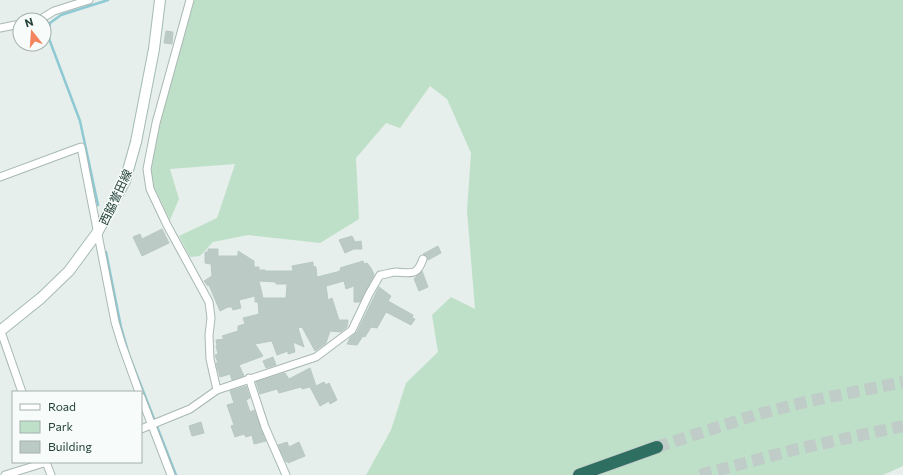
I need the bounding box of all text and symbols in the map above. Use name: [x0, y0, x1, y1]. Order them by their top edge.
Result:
north arrow: [12, 12, 52, 52]
text: N: [23, 15, 35, 29]
street label: 西脇誉田線: [96, 167, 134, 227]
legend: [12, 391, 142, 463]
text: Road: [48, 399, 76, 413]
text: Park: [48, 419, 74, 433]
text: Building: [48, 439, 92, 453]

